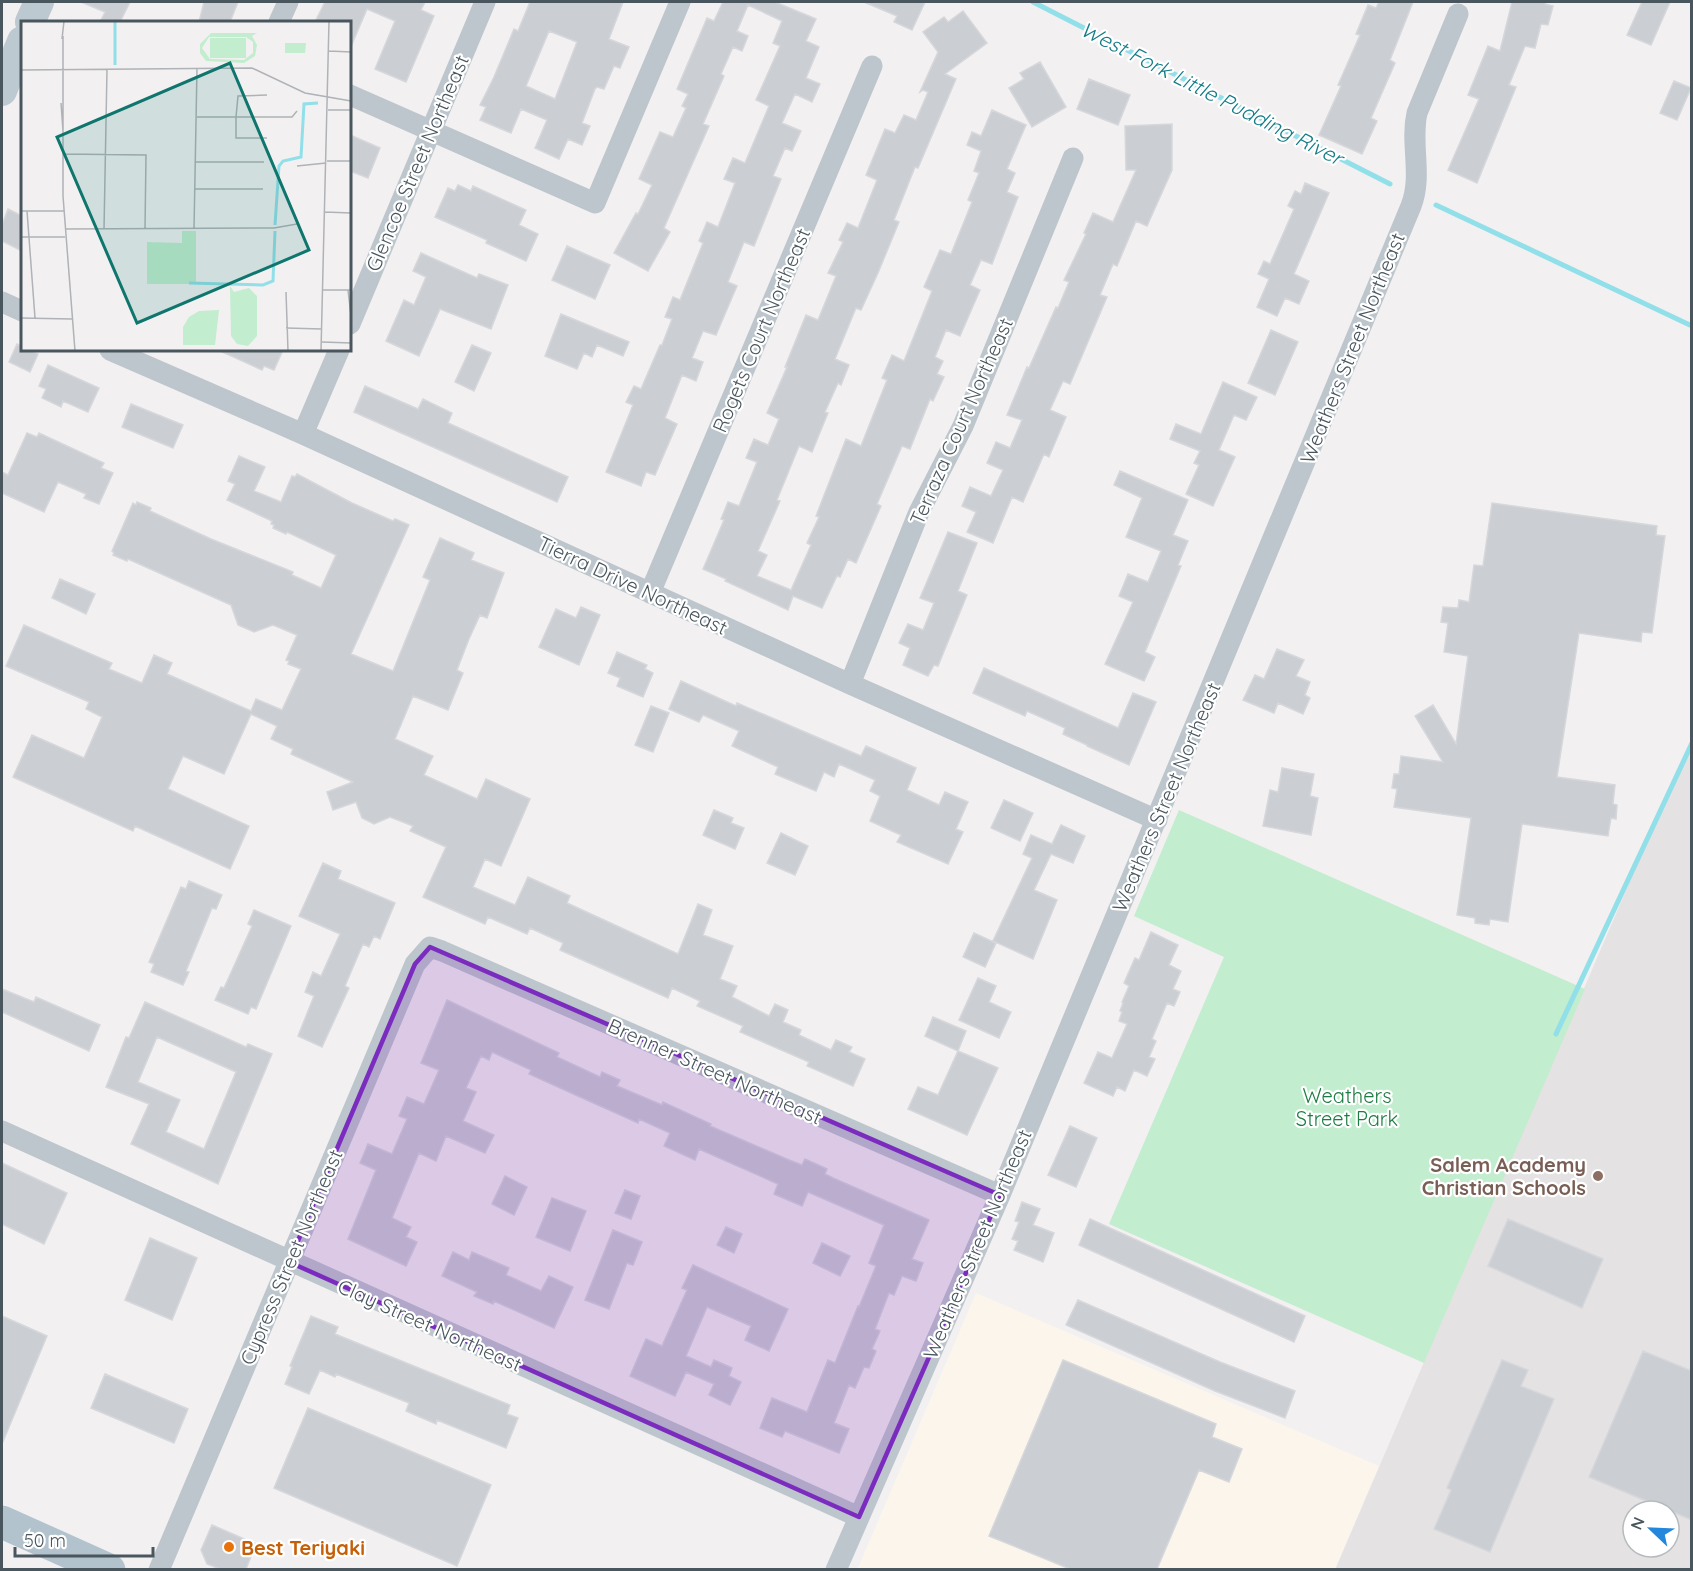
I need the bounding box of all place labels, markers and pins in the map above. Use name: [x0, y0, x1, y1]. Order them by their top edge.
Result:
place label: Salem Academy Christian Schools: [1422, 1152, 1586, 1200]
marker: Salem Academy Christian Schools: [1591, 1169, 1605, 1183]
place label: Best Teriyaki: [241, 1535, 365, 1560]
marker: Best Teriyaki: [222, 1540, 236, 1554]

